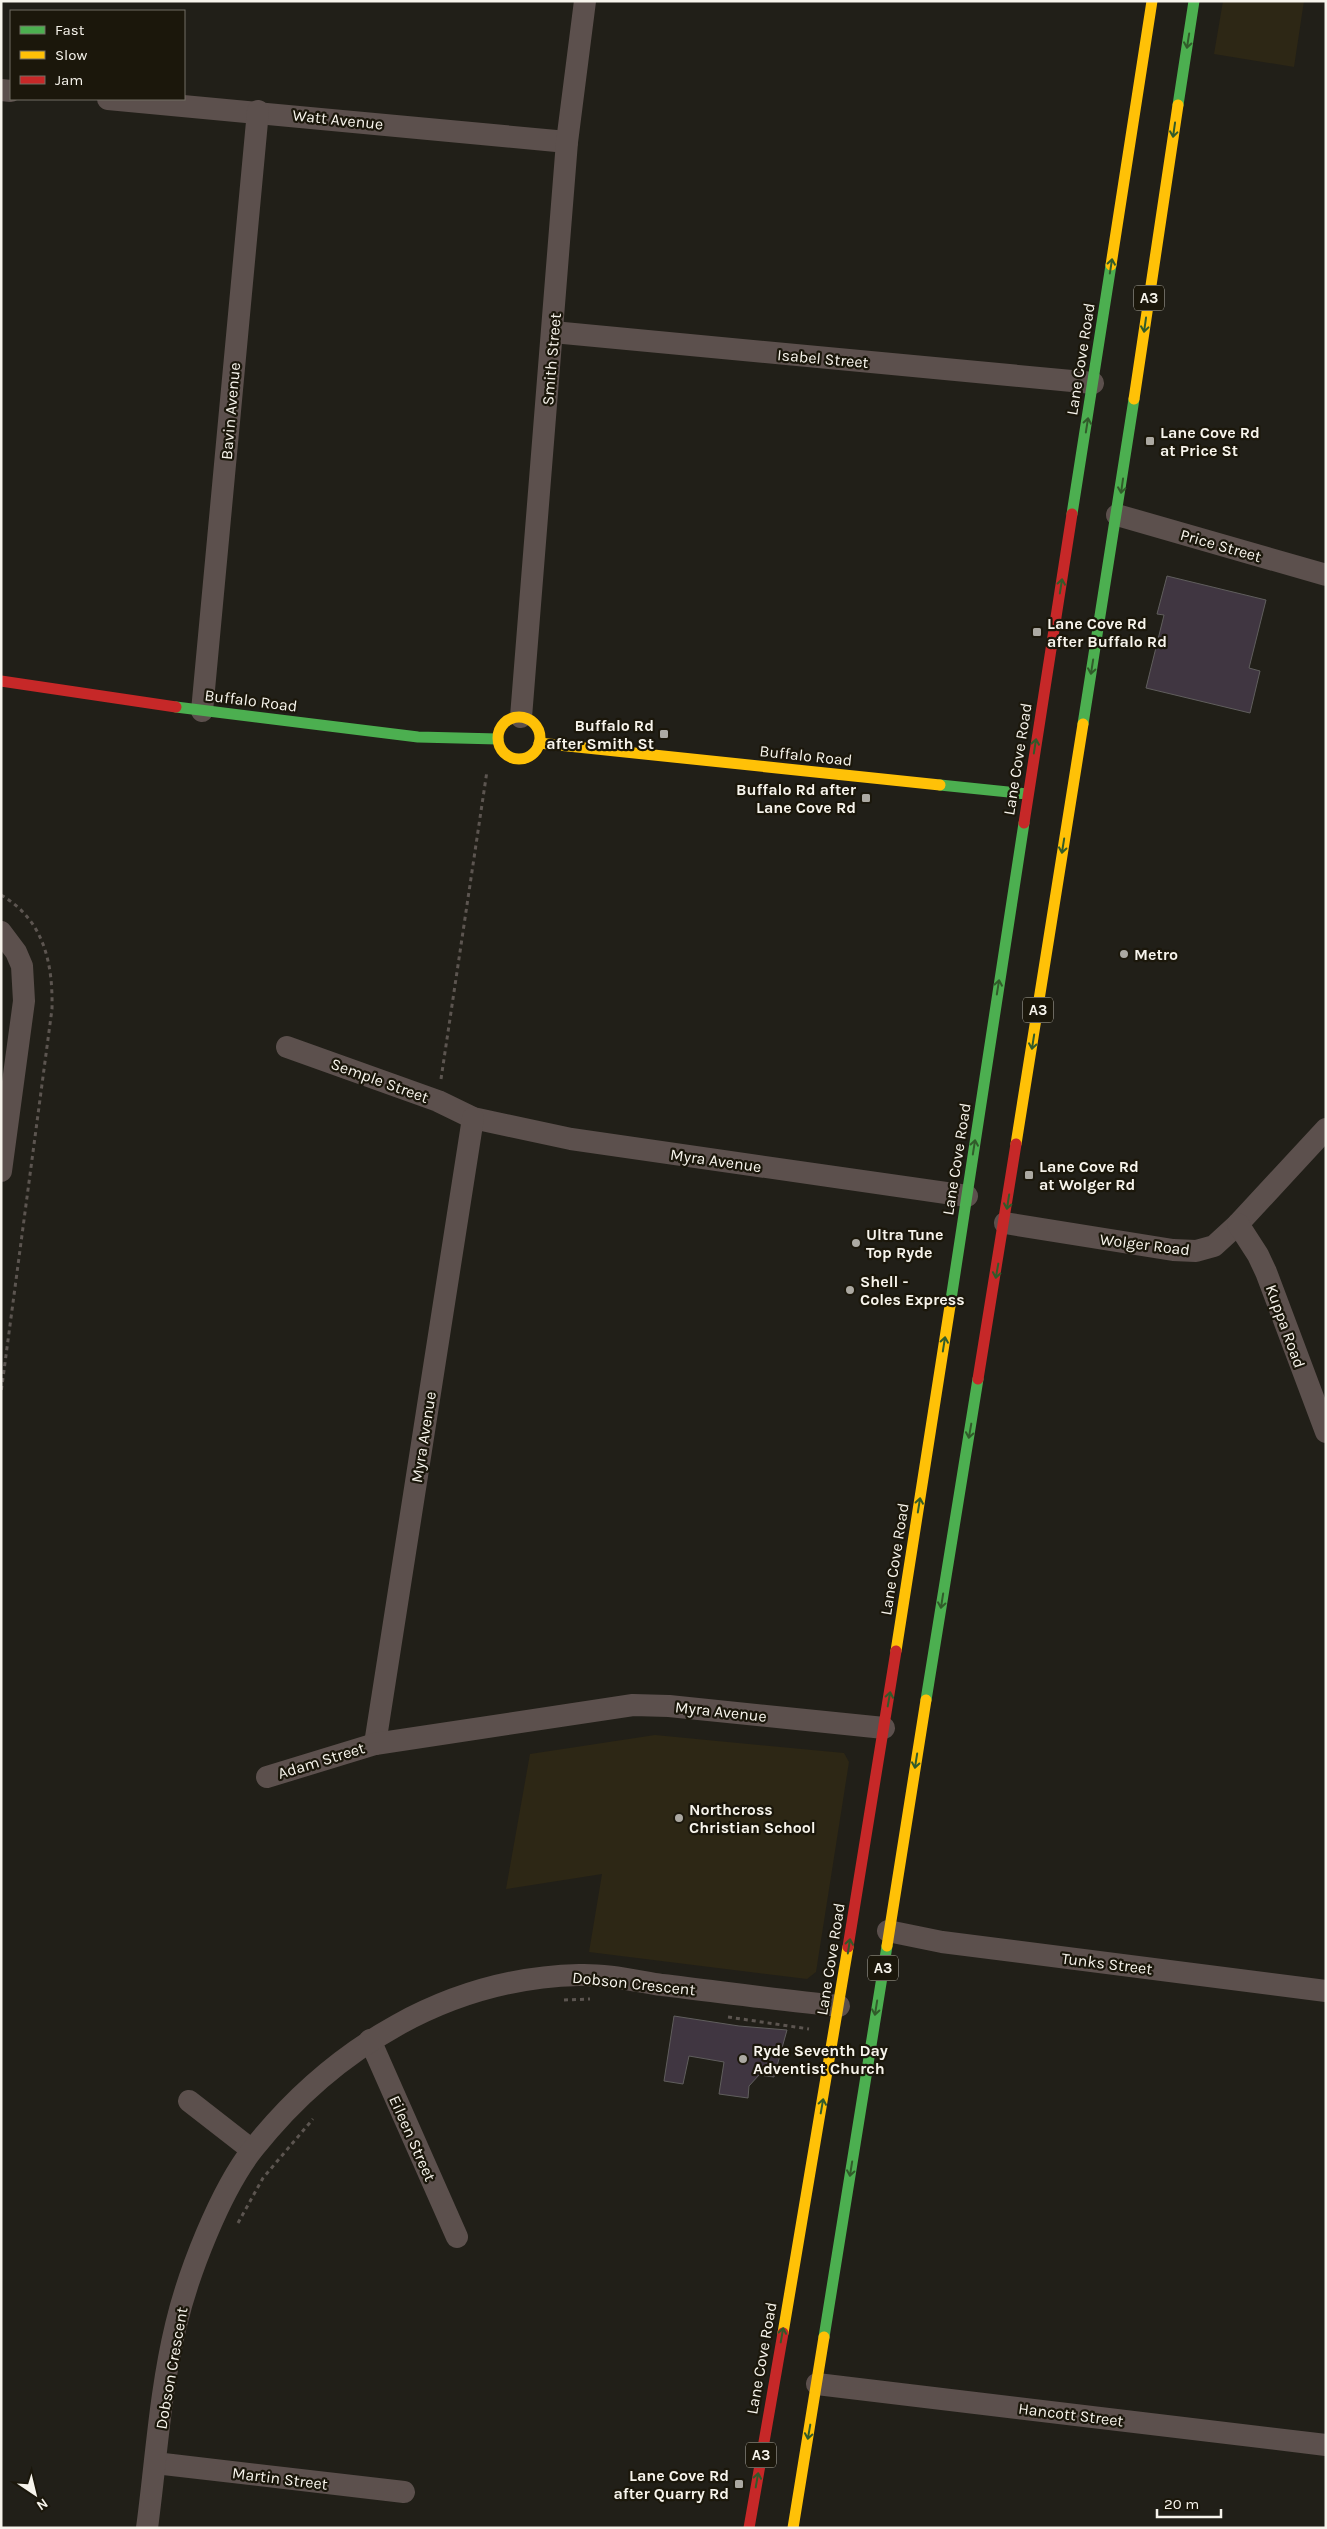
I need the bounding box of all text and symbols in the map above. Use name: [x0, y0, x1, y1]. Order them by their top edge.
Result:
legend: [10, 10, 185, 100]
text: Fast: [55, 21, 85, 39]
one-way arrow: [1182, 33, 1192, 49]
text: Slow: [55, 46, 87, 64]
text: Jam: [55, 71, 83, 89]
street label: Watt Avenue: [292, 105, 384, 134]
one-way arrow: [1169, 121, 1179, 137]
one-way arrow: [1106, 258, 1116, 274]
road number: A3: [1134, 286, 1164, 310]
street label: Lane Cove Road: [1062, 302, 1099, 417]
street label: Smith Street: [538, 312, 565, 406]
one-way arrow: [1140, 317, 1150, 333]
street label: Isabel Street: [777, 345, 869, 372]
street label: Bavin Avenue: [217, 362, 244, 461]
one-way arrow: [1082, 418, 1092, 434]
place label: Lane Cove Rd at Price St: [1160, 423, 1260, 460]
marker: Lane Cove Rd at Price St: [1144, 435, 1156, 447]
one-way arrow: [1116, 478, 1126, 494]
street label: Price Street: [1178, 525, 1264, 566]
one-way arrow: [1056, 578, 1066, 594]
place label: Lane Cove Rd after Buffalo Rd: [1047, 614, 1167, 651]
marker: Lane Cove Rd after Buffalo Rd: [1031, 626, 1043, 638]
one-way arrow: [1087, 658, 1097, 674]
street label: Buffalo Road: [203, 685, 298, 716]
street label: Lane Cove Road: [999, 702, 1036, 817]
place label: Buffalo Rd after Smith St: [546, 716, 654, 753]
marker: Buffalo Rd after Smith St: [658, 728, 670, 740]
one-way arrow: [1030, 738, 1040, 754]
street label: Buffalo Road: [759, 741, 853, 770]
place label: Buffalo Rd after Lane Cove Rd: [736, 780, 857, 817]
marker: Buffalo Rd after Lane Cove Rd: [860, 792, 872, 804]
one-way arrow: [1058, 838, 1068, 854]
place label: Metro: [1134, 945, 1178, 964]
marker: Metro: [1118, 948, 1130, 960]
one-way arrow: [994, 979, 1004, 995]
road number: A3: [1023, 998, 1053, 1022]
one-way arrow: [1028, 1033, 1038, 1049]
street label: Semple Street: [328, 1054, 431, 1107]
street label: Lane Cove Road: [938, 1102, 975, 1217]
one-way arrow: [969, 1140, 979, 1156]
street label: Myra Avenue: [669, 1145, 763, 1176]
place label: Lane Cove Rd at Wolger Rd: [1039, 1157, 1139, 1194]
marker: Lane Cove Rd at Wolger Rd: [1023, 1169, 1035, 1181]
one-way arrow: [1003, 1194, 1013, 1210]
place label: Ultra Tune Top Ryde: [866, 1225, 944, 1262]
street label: Wolger Road: [1099, 1230, 1191, 1259]
marker: Ultra Tune Top Ryde: [850, 1237, 862, 1249]
one-way arrow: [991, 1262, 1001, 1278]
place label: Shell - Coles Express: [860, 1272, 965, 1309]
street label: Kuppa Road: [1262, 1282, 1309, 1371]
marker: Shell - Coles Express: [844, 1284, 856, 1296]
one-way arrow: [939, 1337, 949, 1353]
street label: Myra Avenue: [407, 1390, 440, 1484]
one-way arrow: [964, 1422, 974, 1438]
one-way arrow: [914, 1497, 924, 1513]
street label: Lane Cove Road: [876, 1502, 913, 1617]
one-way arrow: [936, 1592, 946, 1608]
one-way arrow: [884, 1691, 894, 1707]
street label: Myra Avenue: [674, 1697, 768, 1726]
street label: Adam Street: [275, 1738, 367, 1783]
one-way arrow: [910, 1753, 920, 1769]
place label: Northcross Christian School: [689, 1800, 816, 1837]
marker: Northcross Christian School: [673, 1812, 685, 1824]
street label: Lane Cove Road: [812, 1902, 849, 2017]
one-way arrow: [844, 1938, 854, 1954]
street label: Tunks Street: [1060, 1948, 1153, 1978]
road number: A3: [868, 1956, 898, 1980]
street label: Dobson Crescent: [571, 1968, 696, 1999]
one-way arrow: [871, 2000, 881, 2016]
place label: Ryde Seventh Day Adventist Church: [753, 2041, 888, 2078]
marker: Ryde Seventh Day Adventist Church: [737, 2053, 749, 2065]
street label: Eileen Street: [385, 2092, 440, 2184]
one-way arrow: [817, 2098, 827, 2114]
one-way arrow: [846, 2160, 856, 2176]
street label: Lane Cove Road: [742, 2301, 781, 2416]
street label: Dobson Crescent: [151, 2305, 192, 2431]
one-way arrow: [777, 2327, 787, 2343]
street label: Hancott Street: [1017, 2399, 1125, 2430]
one-way arrow: [804, 2424, 814, 2440]
road number: A3: [746, 2442, 776, 2468]
street label: Martin Street: [231, 2463, 329, 2494]
place label: Lane Cove Rd after Quarry Rd: [613, 2466, 729, 2503]
north arrow: [10, 2469, 60, 2519]
one-way arrow: [752, 2472, 762, 2488]
marker: Lane Cove Rd after Quarry Rd: [733, 2478, 745, 2490]
scale bar: [1157, 2486, 1221, 2518]
text: N: [33, 2494, 51, 2514]
text: 20 m: [1164, 2495, 1199, 2513]

